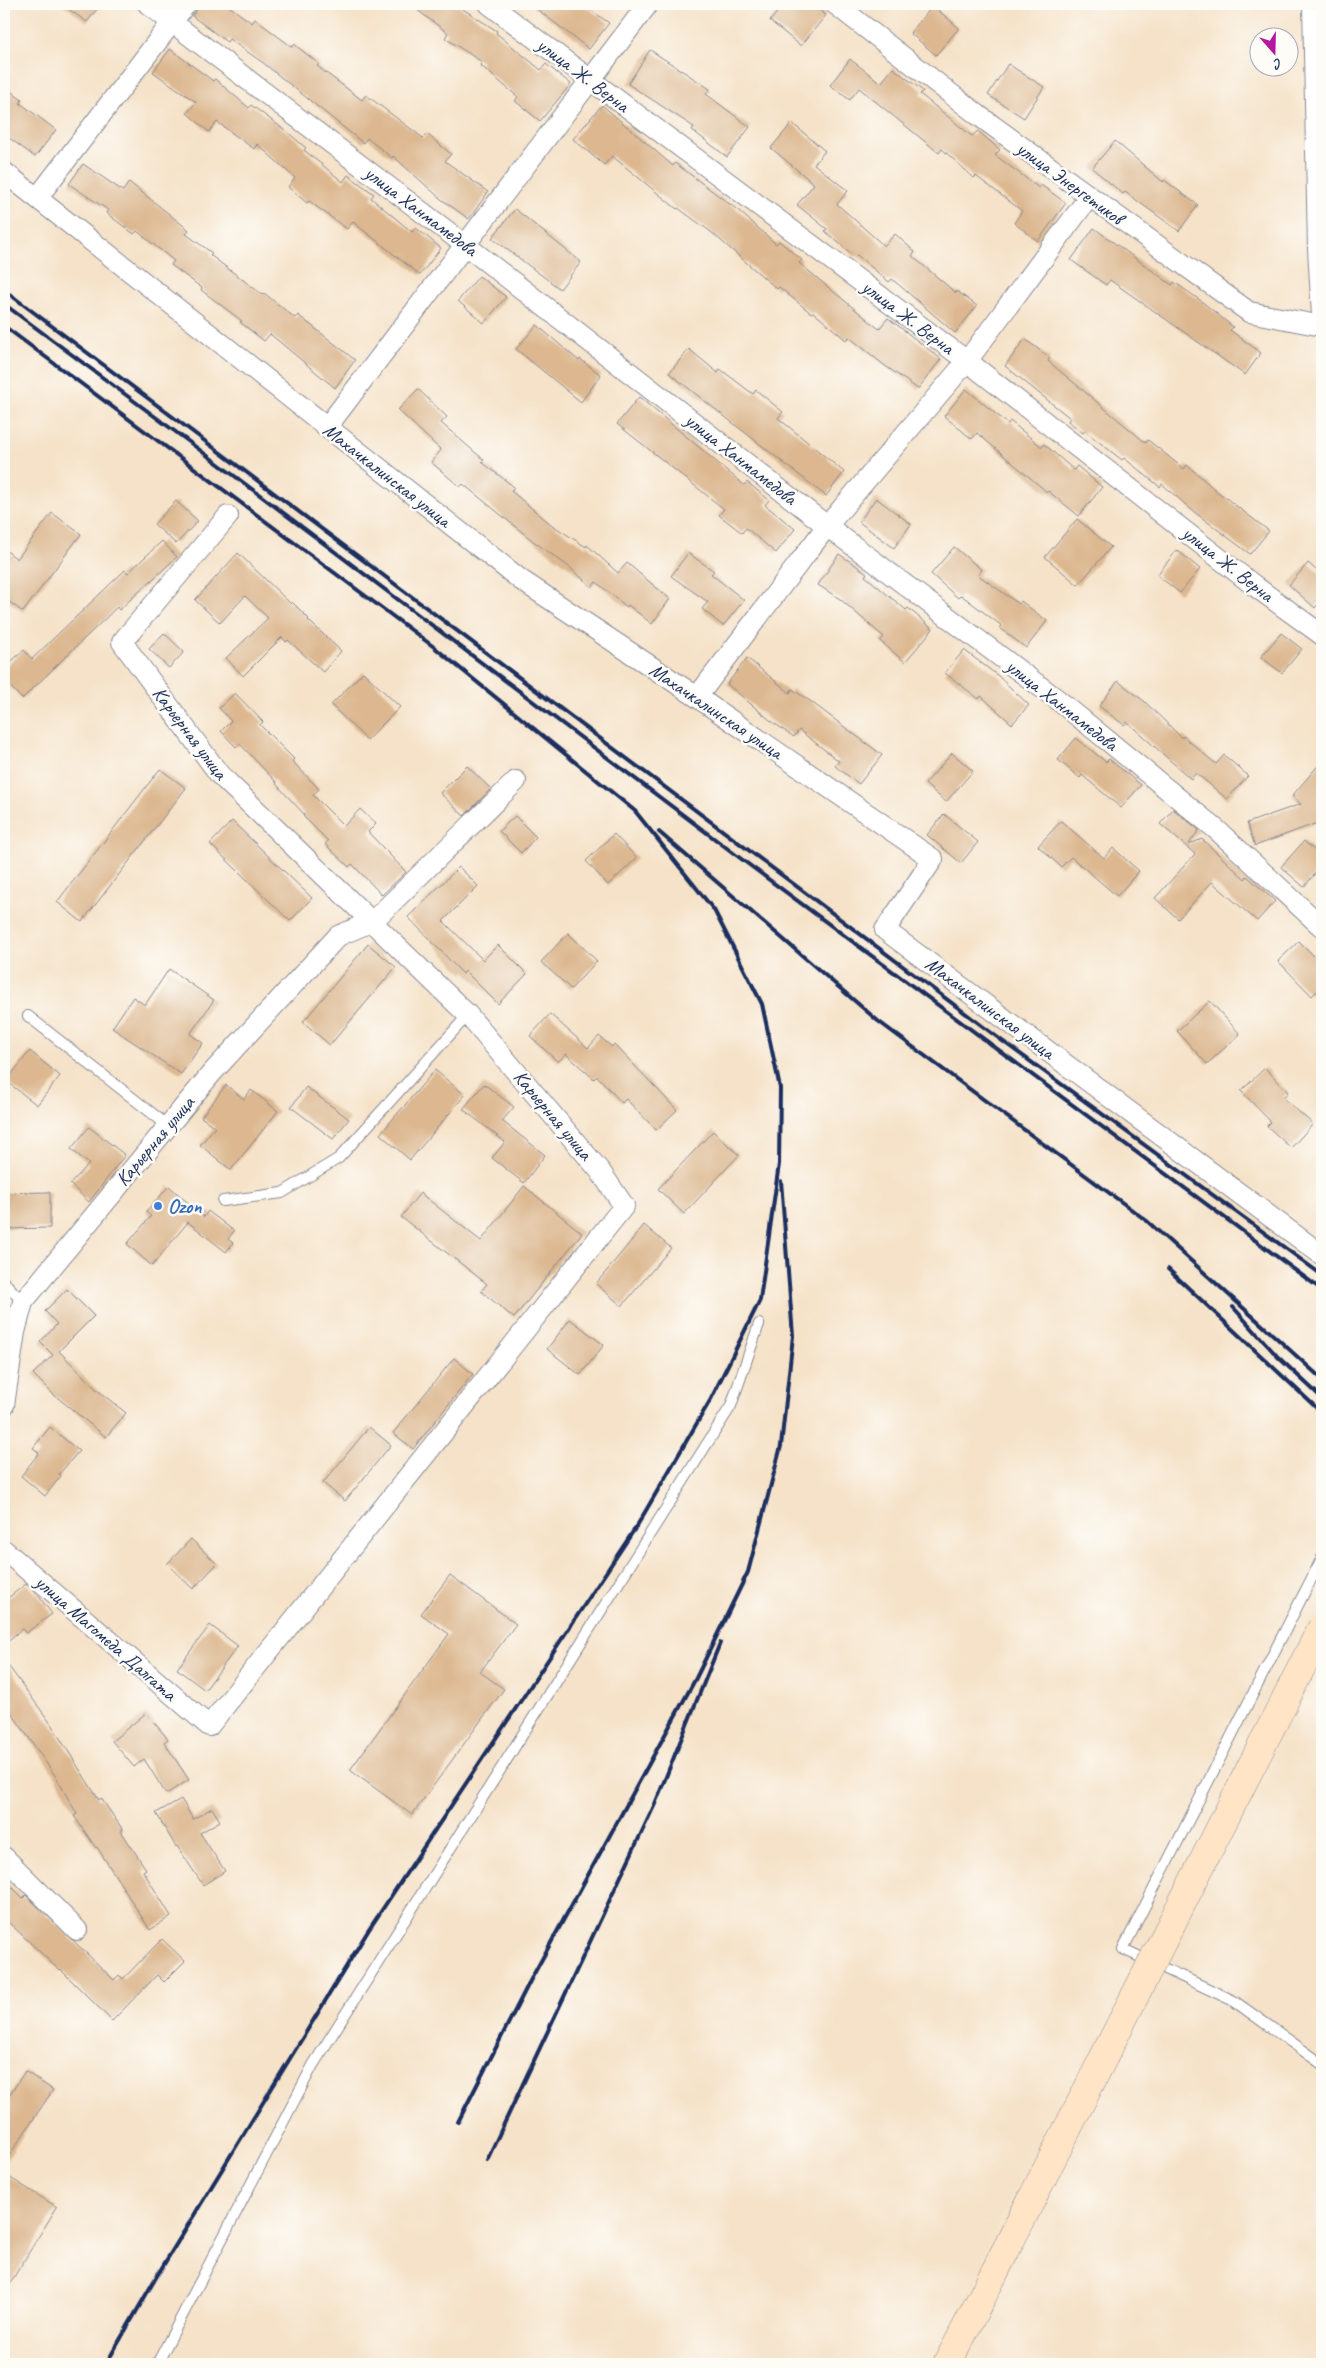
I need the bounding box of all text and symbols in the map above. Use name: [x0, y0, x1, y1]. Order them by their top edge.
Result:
north arrow: [1248, 28, 1298, 78]
street label: улица Ж. Верна: [531, 32, 636, 119]
text: С: [1270, 55, 1284, 74]
street label: улица Энергетиков: [1011, 135, 1131, 232]
street label: улица Ханмамедова: [359, 160, 484, 263]
street label: улица Ж. Верна: [856, 274, 961, 361]
street label: улица Ханмамедова: [679, 407, 803, 512]
street label: Махачкалинская улица: [318, 417, 457, 534]
street label: улица Ж. Верна: [1177, 520, 1280, 609]
street label: улица Ханмамедова: [1000, 653, 1124, 758]
street label: Махачкалинская улица: [645, 657, 789, 766]
street label: Карьерная улица: [147, 682, 234, 785]
street label: Махачкалинская улица: [920, 951, 1061, 1066]
street label: Карьерная улица: [508, 1065, 599, 1166]
street label: Карьерная улица: [110, 1090, 201, 1191]
place label: Ozon: [168, 1194, 202, 1219]
marker: Ozon: [152, 1200, 164, 1212]
street label: улица Магомеда Далгата: [29, 1569, 183, 1707]

